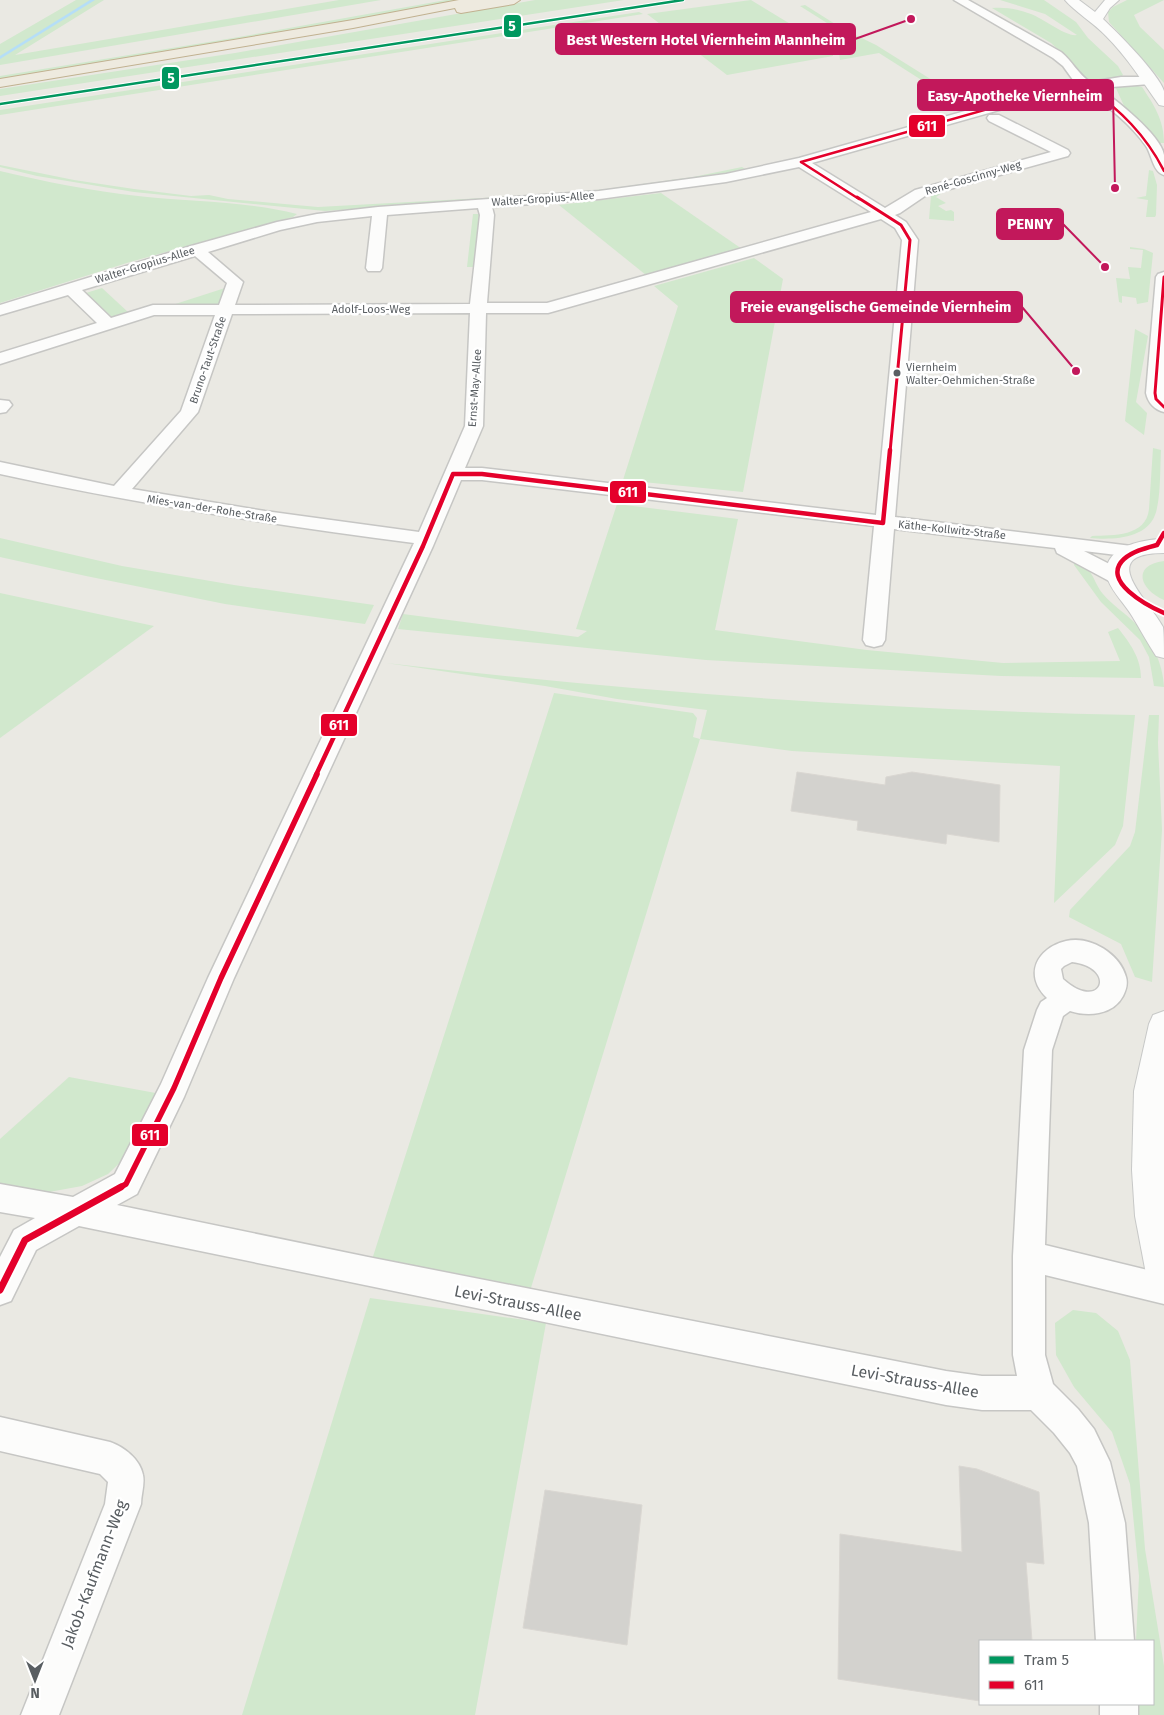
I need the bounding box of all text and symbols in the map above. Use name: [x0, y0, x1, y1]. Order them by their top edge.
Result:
line badge: 5: [503, 14, 522, 38]
text: 5: [508, 18, 516, 35]
callout: Best Western Hotel Viernheim Mannheim: [556, 24, 855, 54]
text: Best Western Hotel Viernheim Mannheim: [566, 31, 846, 49]
line badge: 5: [161, 66, 180, 90]
text: 5: [167, 70, 175, 87]
callout: Easy-Apotheke Viernheim: [918, 80, 1113, 110]
text: Easy-Apotheke Viernheim: [927, 87, 1103, 105]
line badge: 611: [908, 114, 946, 138]
text: 611: [917, 118, 937, 135]
street label: René-Goscinny-Weg: [923, 158, 1023, 198]
street label: Walter-Gropius-Allee: [491, 189, 595, 209]
callout: PENNY: [997, 209, 1063, 239]
text: PENNY: [1007, 215, 1054, 233]
street label: Walter-Gropius-Allee: [94, 244, 196, 286]
callout: Freie evangelische Gemeinde Viernheim: [731, 292, 1022, 322]
text: Freie evangelische Gemeinde Viernheim: [740, 298, 1012, 316]
street label: Adolf-Loos-Weg: [332, 303, 411, 316]
street label: Bruno-Taut-Straße: [187, 315, 229, 405]
street label: Ernst-May-Allee: [466, 349, 484, 427]
place label: Viernheim Walter-Oehmichen-Straße: [906, 361, 1035, 387]
marker: Viernheim Walter-Oehmichen-Straße: [892, 368, 902, 378]
line badge: 611: [609, 480, 647, 504]
text: 611: [618, 484, 638, 501]
street label: Mies-van-der-Rohe-Straße: [146, 492, 278, 526]
street label: Käthe-Kollwitz-Straße: [898, 518, 1006, 542]
line badge: 611: [320, 713, 358, 737]
text: 611: [329, 717, 349, 734]
line badge: 611: [131, 1123, 169, 1147]
text: 611: [140, 1127, 160, 1144]
street label: Levi-Strauss-Allee: [453, 1281, 583, 1325]
street label: Levi-Strauss-Allee: [850, 1360, 980, 1402]
street label: Jakob-Kaufmann-Weg: [57, 1497, 131, 1651]
legend: [979, 1640, 1154, 1705]
text: Tram 5: [1024, 1651, 1069, 1669]
north arrow: [10, 1655, 60, 1705]
text: 611: [1024, 1676, 1044, 1694]
text: N: [30, 1684, 40, 1701]

